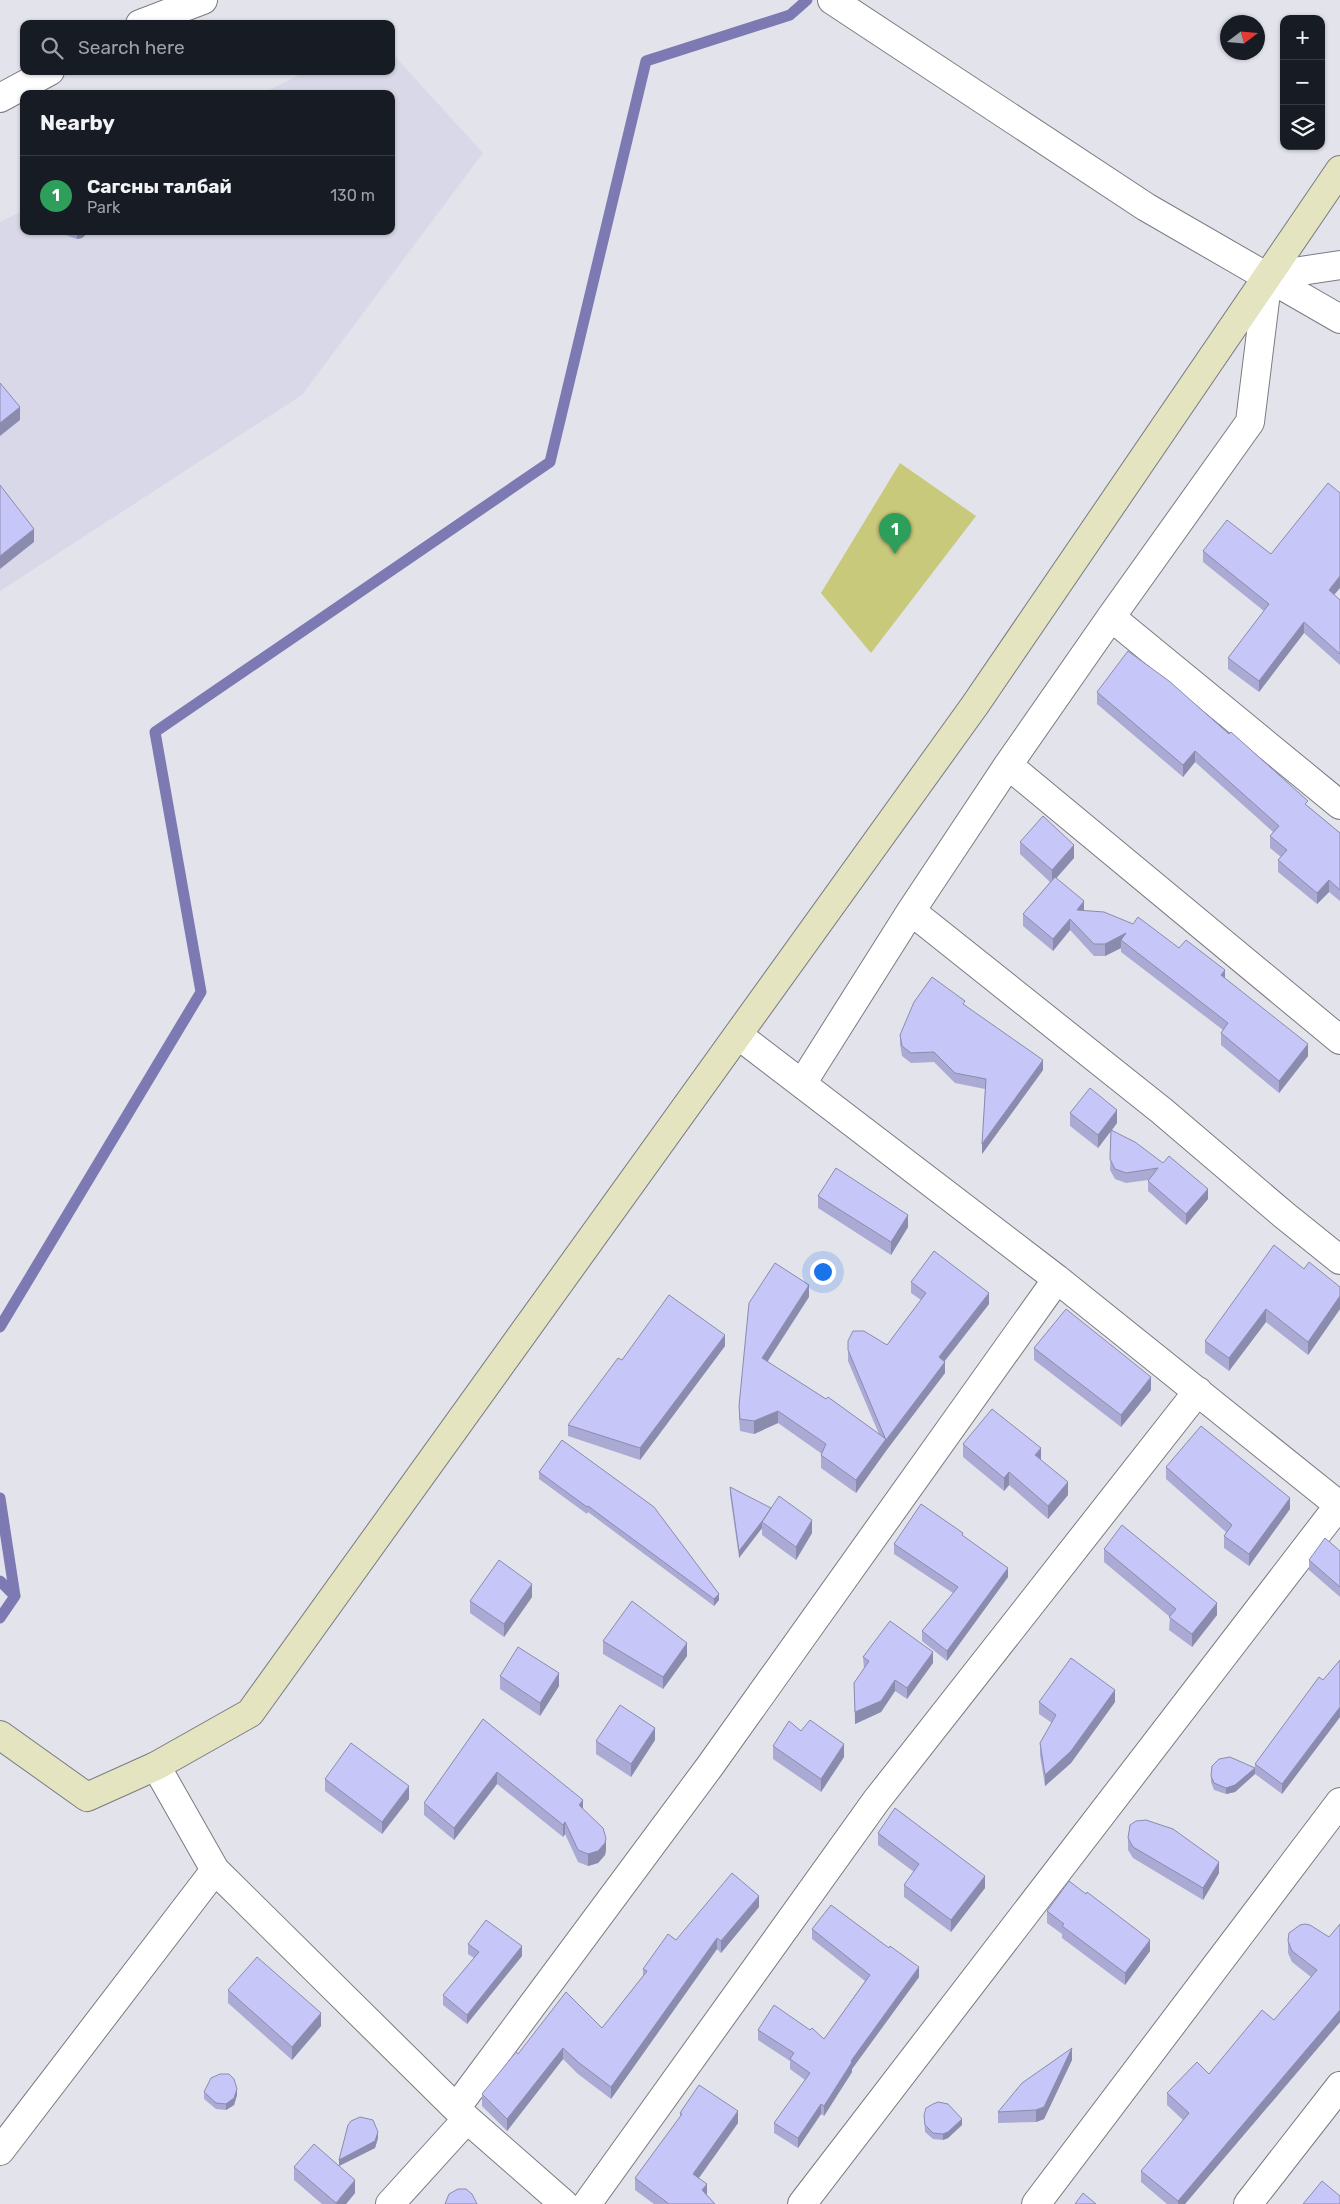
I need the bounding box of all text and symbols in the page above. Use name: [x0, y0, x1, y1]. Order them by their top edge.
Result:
north arrow: [1220, 15, 1265, 60]
map controls: [1280, 15, 1325, 150]
button: +: [1280, 15, 1325, 60]
search box: [20, 20, 395, 75]
icon: search: [38, 34, 66, 62]
text: Search here: [78, 36, 185, 59]
button: −: [1280, 60, 1325, 105]
button: layers: [1280, 105, 1325, 150]
text: Nearby: [40, 110, 115, 135]
text: Сагсны талбай: [87, 175, 232, 198]
text: 1: [52, 186, 60, 205]
text: 130 m: [330, 186, 375, 205]
text: Park: [87, 198, 120, 217]
pin: 1: [879, 513, 911, 554]
your location: [810, 1259, 836, 1285]

